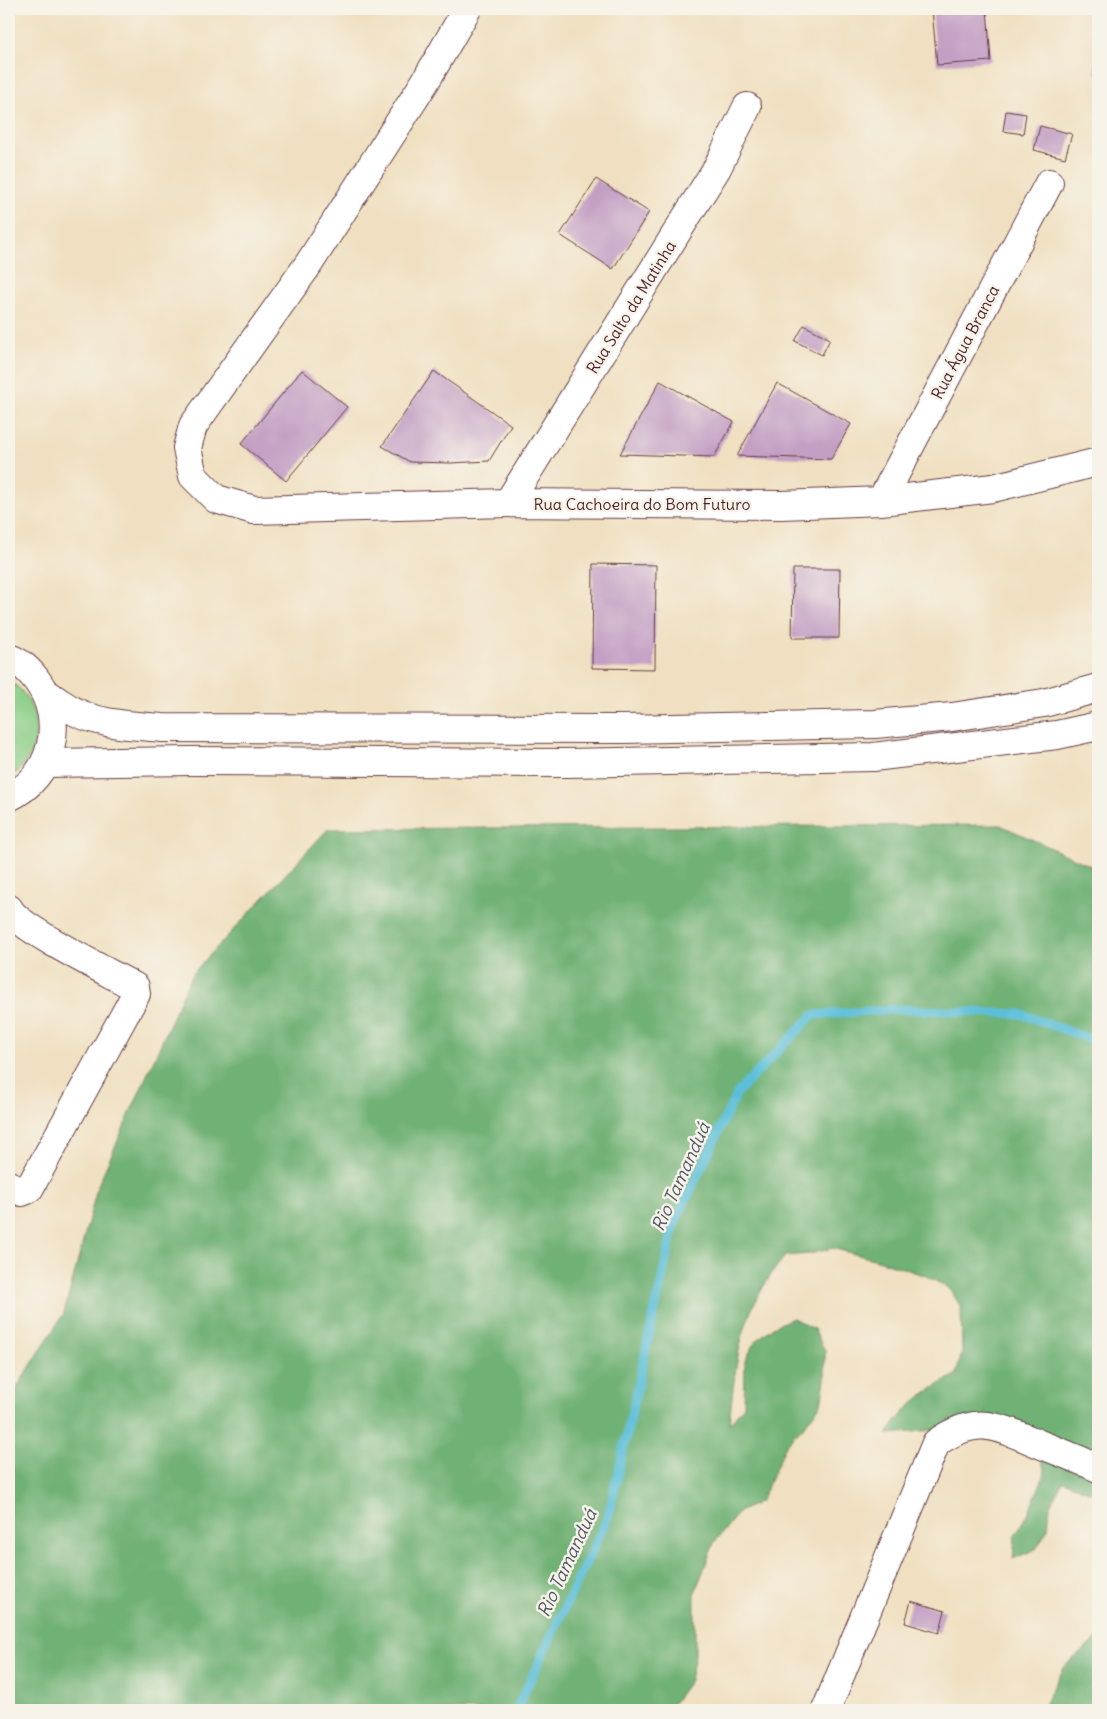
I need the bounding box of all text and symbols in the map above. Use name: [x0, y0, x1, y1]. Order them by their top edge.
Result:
street label: Rua Salto da Matinha: [582, 237, 680, 377]
street label: Rua Água Branca: [927, 282, 1003, 402]
street label: Rua Cachoeira do Bom Futuro: [533, 494, 751, 514]
water label: Rio Tamanduá: [646, 1117, 715, 1235]
water label: Rio Tamanduá: [532, 1504, 602, 1620]

